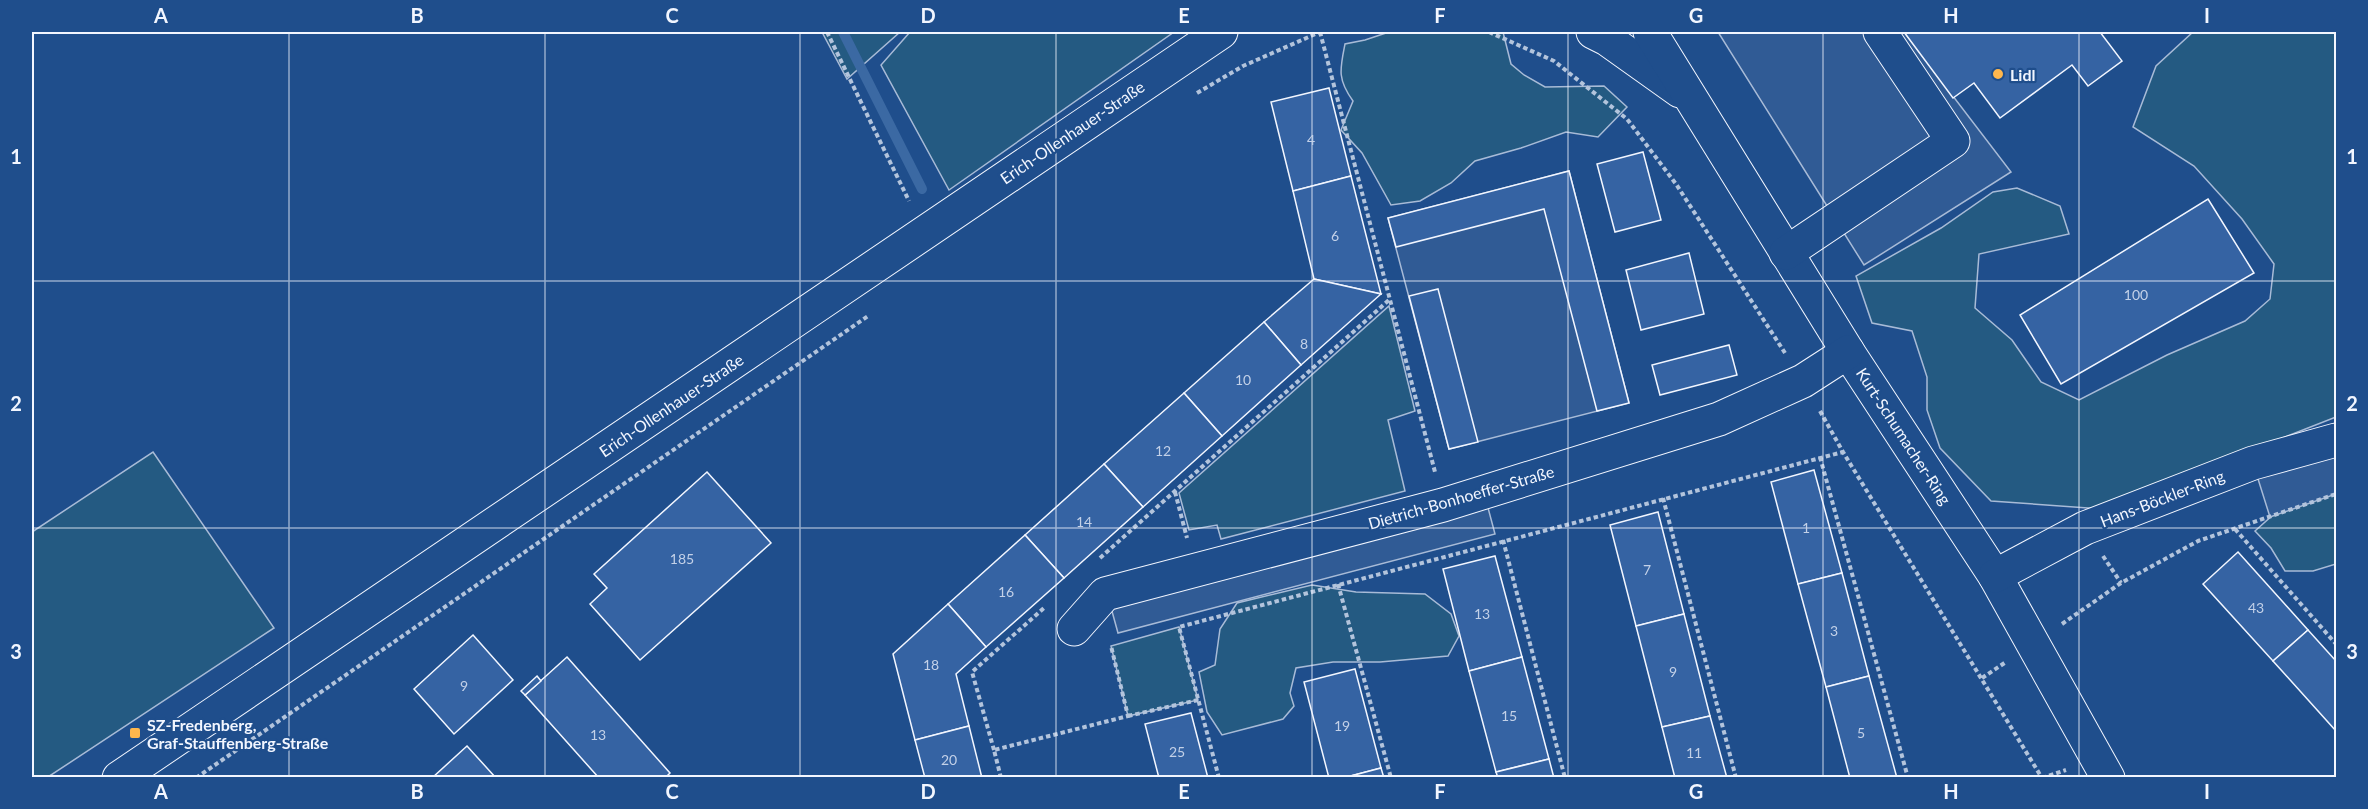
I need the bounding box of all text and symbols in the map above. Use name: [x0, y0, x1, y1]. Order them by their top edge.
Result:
text: A: [153, 3, 168, 27]
text: B: [410, 3, 424, 27]
text: C: [665, 3, 679, 27]
text: D: [920, 3, 936, 27]
text: E: [1178, 3, 1190, 27]
text: F: [1434, 3, 1446, 27]
text: G: [1689, 3, 1703, 27]
text: H: [1943, 3, 1959, 27]
text: I: [2204, 3, 2210, 27]
place label: Lidl: [2010, 65, 2035, 84]
marker: Lidl: [1991, 67, 2005, 81]
street label: Erich-Ollenhauer-Straße: [996, 77, 1148, 187]
house number: 4: [1307, 131, 1315, 148]
text: 1: [10, 144, 22, 168]
text: 1: [2346, 144, 2358, 168]
house number: 6: [1331, 227, 1339, 244]
house number: 100: [2124, 286, 2148, 303]
house number: 8: [1300, 335, 1308, 352]
street label: Erich-Ollenhauer-Straße: [595, 350, 747, 460]
street label: Kurt-Schumacher-Ring: [1853, 364, 1955, 508]
house number: 10: [1235, 371, 1251, 388]
text: 2: [10, 391, 22, 415]
text: 2: [2346, 391, 2358, 415]
house number: 12: [1155, 442, 1171, 459]
street label: Dietrich-Bonhoeffer-Straße: [1366, 461, 1556, 533]
street label: Hans-Böckler-Ring: [2097, 466, 2227, 530]
house number: 14: [1076, 513, 1092, 530]
house number: 1: [1802, 519, 1810, 536]
house number: 185: [670, 550, 694, 567]
house number: 7: [1643, 561, 1651, 578]
house number: 16: [998, 583, 1014, 600]
house number: 43: [2248, 599, 2264, 616]
house number: 13: [1474, 605, 1490, 622]
house number: 3: [1830, 622, 1838, 639]
text: 3: [10, 639, 22, 663]
text: 3: [2346, 639, 2358, 663]
house number: 18: [923, 656, 939, 673]
house number: 9: [1669, 663, 1677, 680]
house number: 9: [460, 677, 468, 694]
house number: 15: [1501, 707, 1517, 724]
place label: SZ-Fredenberg, Graf-Stauffenberg-Straße: [147, 715, 329, 752]
house number: 19: [1334, 717, 1350, 734]
house number: 5: [1857, 724, 1865, 741]
marker: SZ-Fredenberg, Graf-Stauffenberg-Straße: [128, 726, 142, 740]
house number: 13: [590, 726, 606, 743]
house number: 25: [1169, 743, 1185, 760]
house number: 11: [1686, 744, 1702, 761]
house number: 20: [941, 751, 957, 768]
text: A: [153, 779, 168, 803]
text: B: [410, 779, 424, 803]
text: C: [665, 779, 679, 803]
text: D: [920, 779, 936, 803]
text: E: [1178, 779, 1190, 803]
text: F: [1434, 779, 1446, 803]
text: G: [1689, 779, 1703, 803]
text: H: [1943, 779, 1959, 803]
text: I: [2204, 779, 2210, 803]

